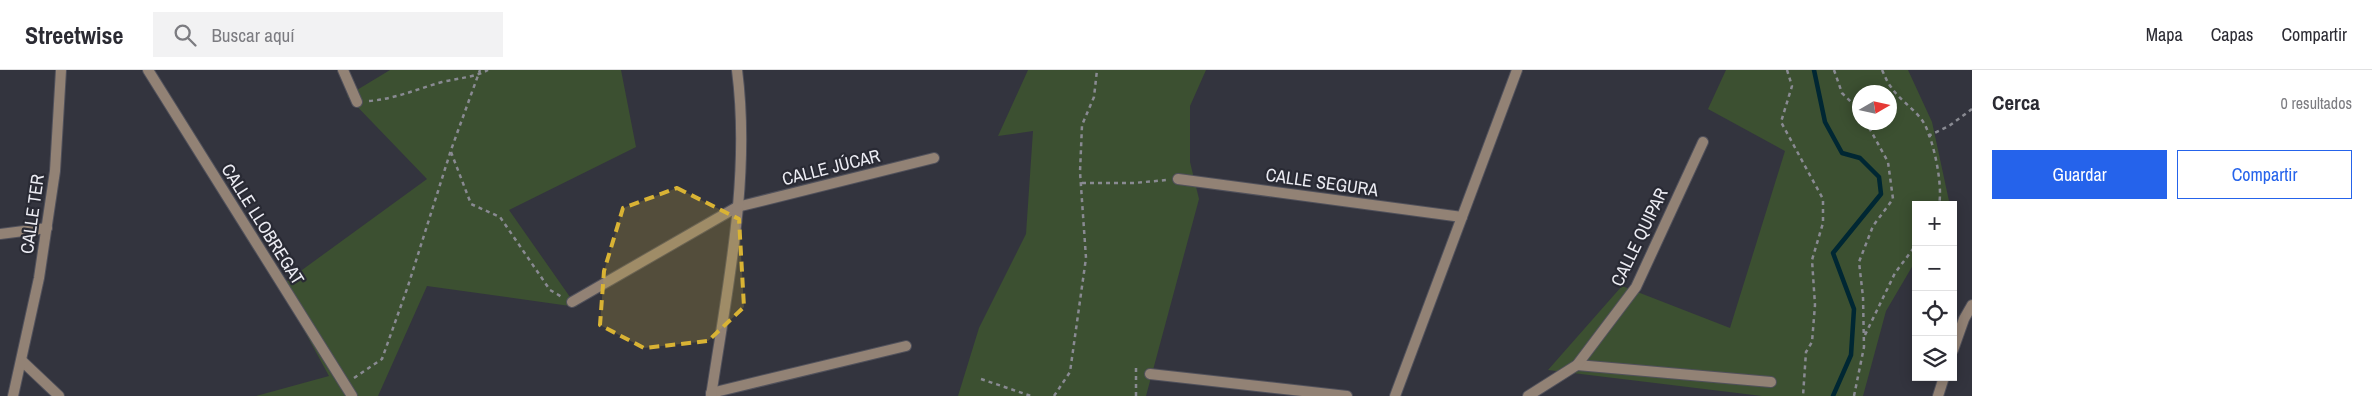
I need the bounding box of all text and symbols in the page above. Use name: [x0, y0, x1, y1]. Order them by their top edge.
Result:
search box: [153, 12, 503, 57]
text: Streetwise: [25, 19, 123, 51]
icon: search: [171, 21, 199, 49]
text: Buscar aquí: [211, 22, 295, 48]
text: Mapa: [2146, 22, 2183, 47]
text: Capas: [2211, 22, 2253, 47]
text: Compartir: [2281, 22, 2347, 47]
north arrow: [1852, 85, 1897, 130]
text: Cerca: [1992, 88, 2040, 117]
text: 0 resultados: [2281, 92, 2352, 114]
street label: CALLE JÚCAR: [779, 143, 883, 191]
button: Guardar: [1992, 150, 2167, 199]
button: Compartir: [2177, 150, 2352, 199]
street label: CALLE LLOBREGAT: [216, 159, 310, 289]
street label: CALLE SEGURA: [1264, 162, 1380, 202]
street label: CALLE TER: [14, 172, 50, 255]
street label: CALLE QUIPAR: [1604, 183, 1674, 290]
map controls: [1912, 201, 1957, 381]
button: +: [1912, 201, 1957, 246]
button: −: [1912, 246, 1957, 291]
button: locate: [1912, 291, 1957, 336]
button: layers: [1912, 336, 1957, 381]

